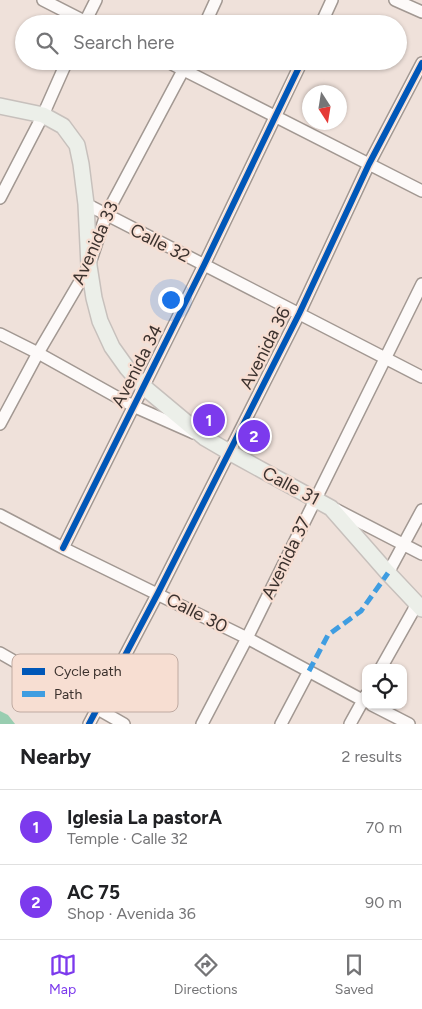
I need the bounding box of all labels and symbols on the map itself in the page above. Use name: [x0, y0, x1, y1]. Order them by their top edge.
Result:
north arrow: [302, 85, 347, 130]
street label: Avenida 33: [67, 198, 123, 288]
street label: Calle 32: [126, 219, 194, 267]
your location: [158, 287, 184, 313]
street label: Avenida 36: [235, 303, 295, 393]
street label: Avenida 34: [107, 321, 167, 411]
pin: 1: [193, 401, 225, 439]
pin: 2: [238, 417, 270, 455]
street label: Calle 31: [259, 462, 323, 510]
street label: Avenida 37: [257, 513, 315, 603]
street label: Calle 30: [163, 588, 231, 638]
legend: [12, 654, 178, 712]
text: Cycle path: [54, 663, 122, 680]
text: Path: [54, 686, 82, 703]

